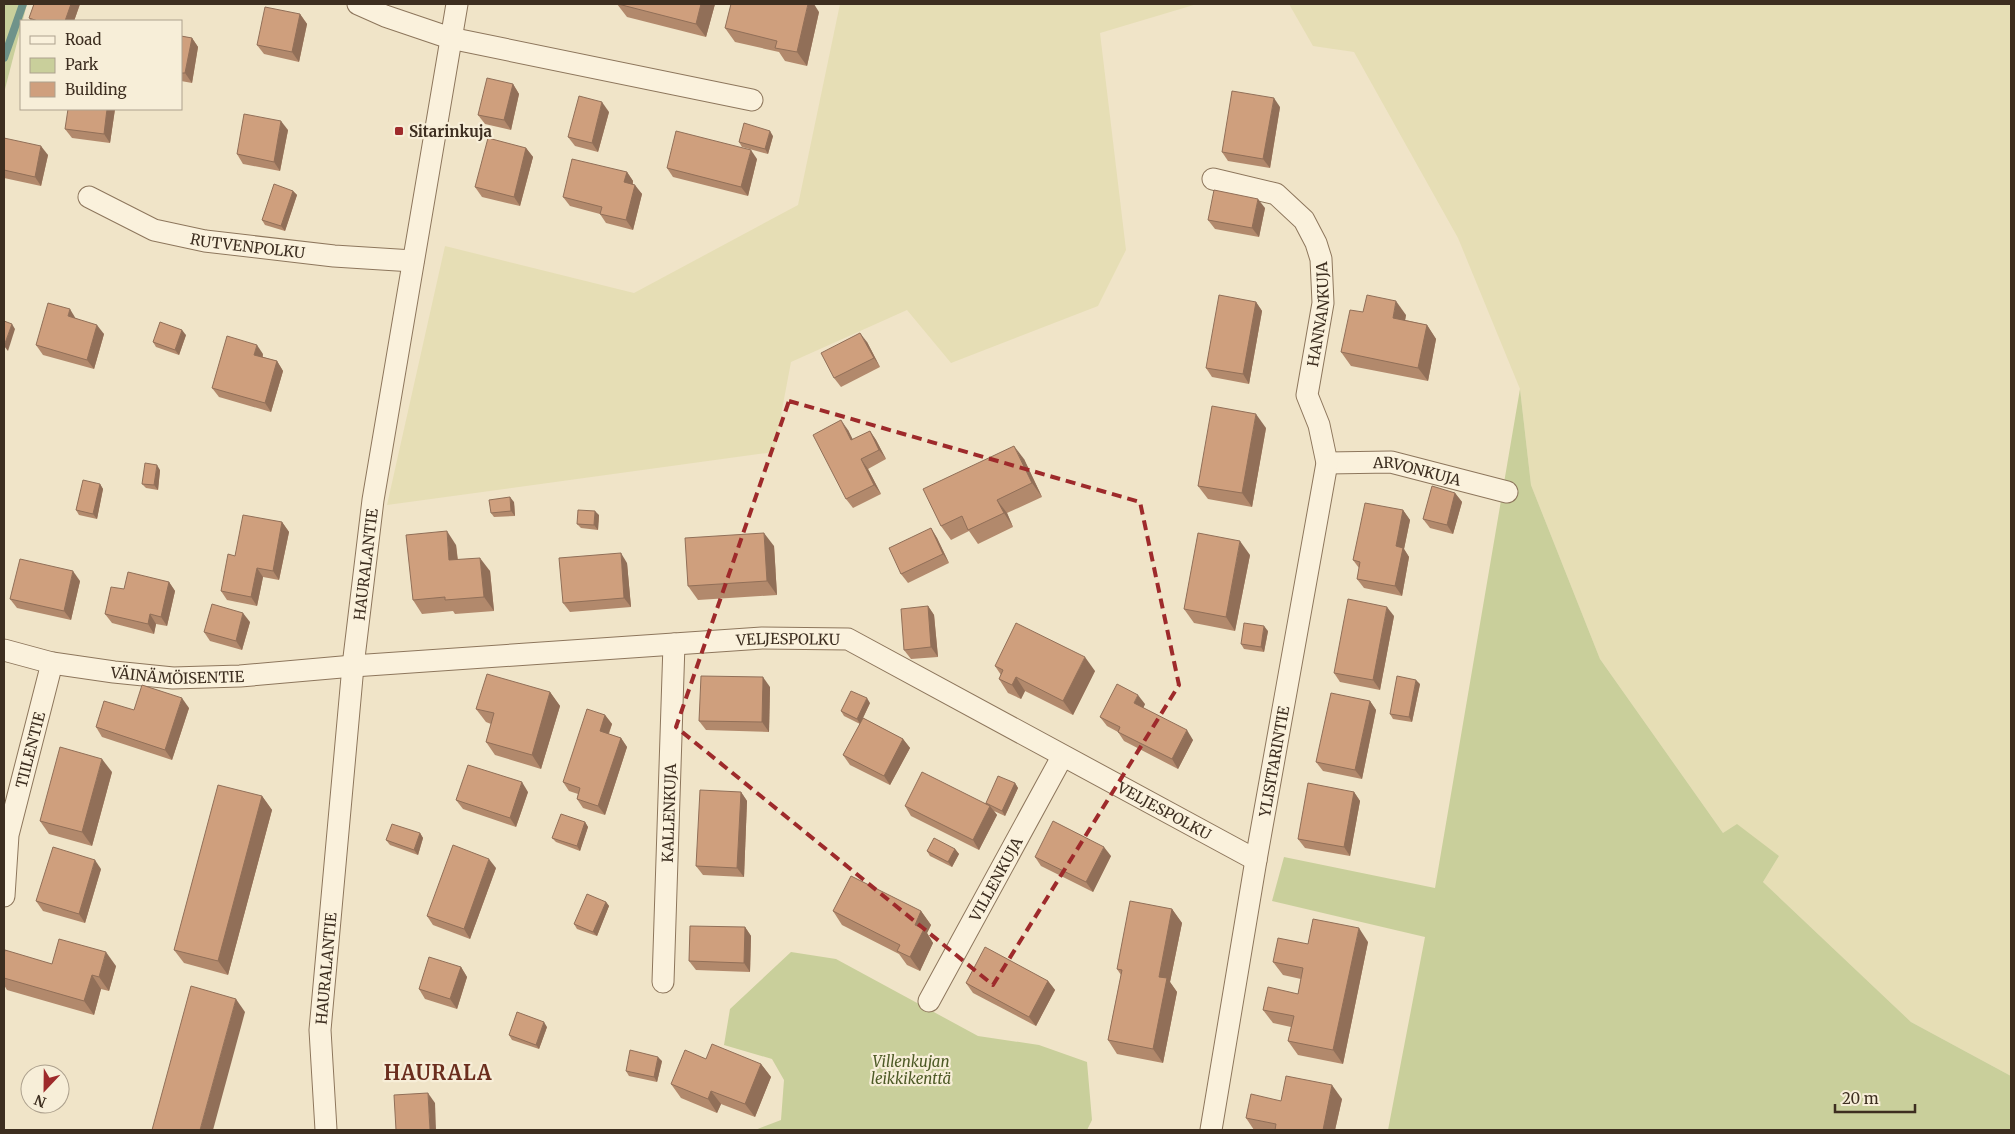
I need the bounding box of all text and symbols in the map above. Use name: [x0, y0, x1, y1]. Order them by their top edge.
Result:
legend: [20, 20, 182, 110]
text: Road: [65, 30, 101, 49]
text: Park: [65, 55, 99, 74]
text: Building: [65, 80, 127, 99]
place label: Sitarinkuja: [409, 122, 492, 141]
marker: Sitarinkuja: [393, 125, 405, 137]
street label: RUTVENPOLKU: [188, 229, 306, 262]
street label: HANNANKUJA: [1303, 261, 1333, 368]
street label: ARVONKUJA: [1372, 452, 1464, 489]
street label: HAURALANTIE: [349, 507, 381, 621]
street label: VELJESPOLKU: [734, 628, 840, 649]
street label: VÄINÄMÖISENTIE: [109, 662, 245, 688]
street label: YLISITARINTIE: [1254, 704, 1293, 819]
street label: TIILENTIE: [11, 709, 49, 790]
street label: KALLENKUJA: [657, 763, 680, 863]
street label: VELJESPOLKU: [1113, 777, 1215, 843]
street label: VILLENKUJA: [964, 833, 1026, 925]
street label: HAURALANTIE: [311, 911, 340, 1025]
park label: Villenkujan leikkikenttä: [871, 1052, 951, 1088]
district label: HAURALA: [384, 1060, 492, 1085]
north arrow: [20, 1064, 70, 1114]
scale bar: [1835, 1082, 1915, 1114]
text: 20 m: [1842, 1089, 1879, 1108]
text: N: [32, 1091, 49, 1111]

